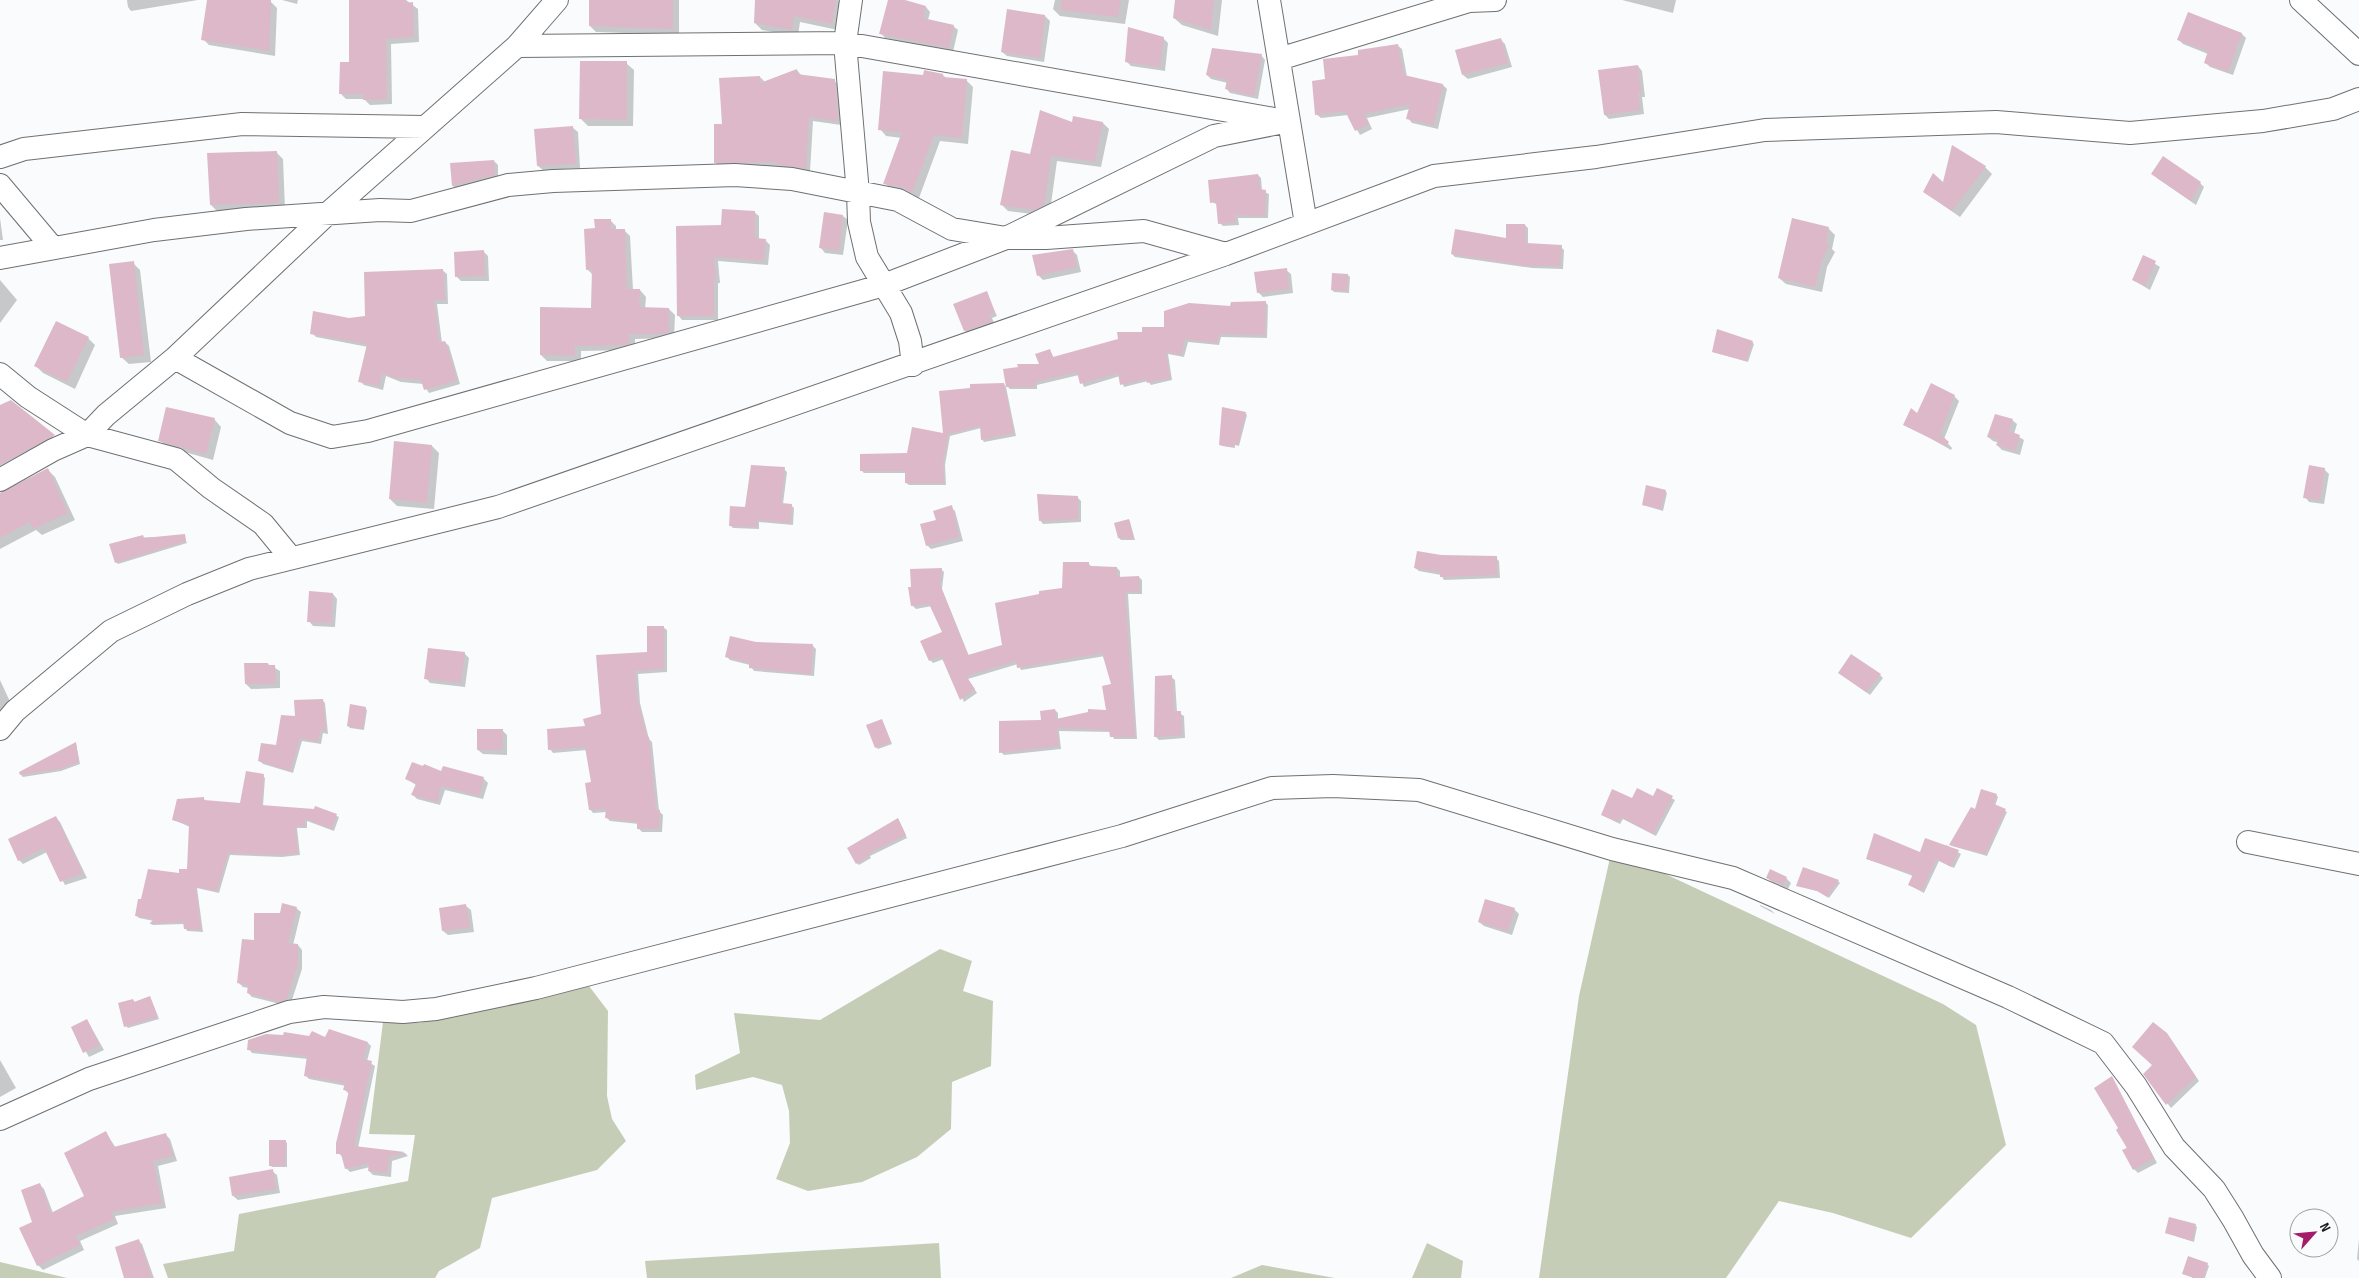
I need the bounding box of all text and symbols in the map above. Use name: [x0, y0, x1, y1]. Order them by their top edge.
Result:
north arrow: [2289, 1208, 2339, 1258]
text: N: [2316, 1220, 2334, 1235]

